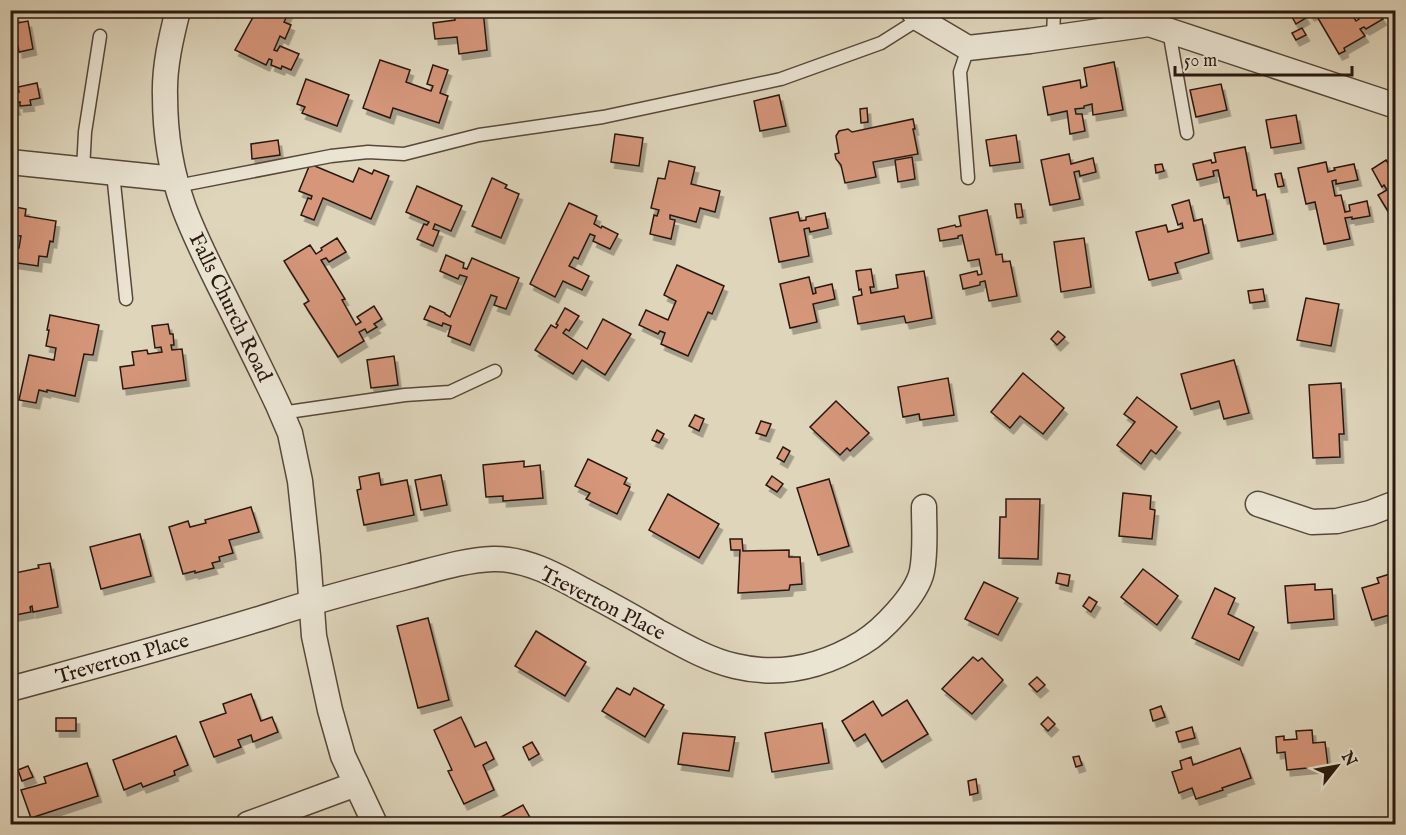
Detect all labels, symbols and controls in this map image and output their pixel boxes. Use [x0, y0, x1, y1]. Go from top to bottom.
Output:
scale bar [1175, 39, 1352, 77]
text: 50 m [1184, 50, 1217, 73]
street label: Falls Church Road [182, 229, 278, 387]
street label: Treverton Place [535, 561, 670, 648]
street label: Treverton Place [53, 627, 193, 691]
north arrow [1307, 736, 1367, 796]
text: N [1335, 747, 1360, 771]

